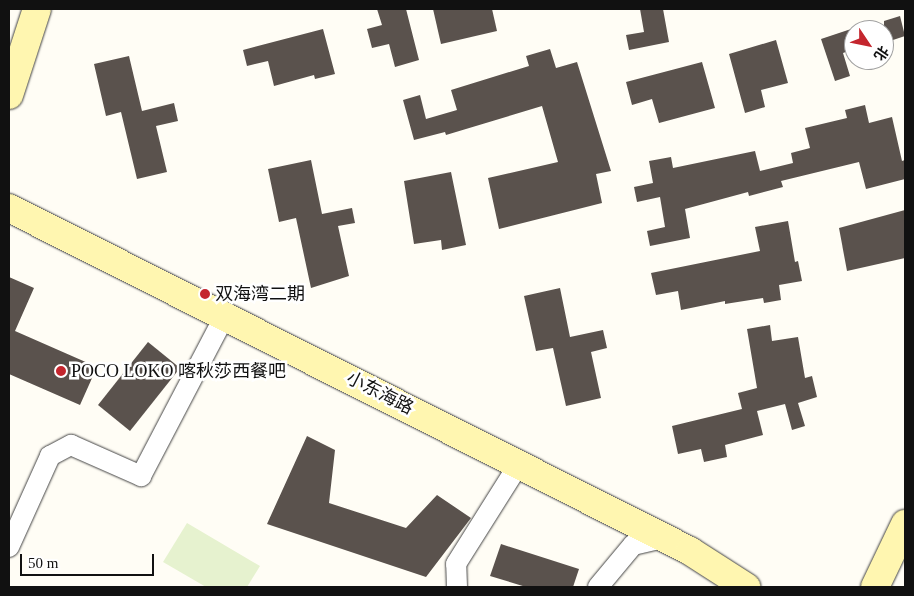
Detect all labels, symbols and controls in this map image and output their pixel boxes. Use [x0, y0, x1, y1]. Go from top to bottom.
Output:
north arrow [844, 20, 894, 70]
text: 北 [871, 43, 891, 63]
place label: 双海湾二期 [215, 283, 305, 305]
marker: 双海湾二期 [199, 288, 211, 300]
place label: POCO LOKO 喀秋莎西餐吧 [71, 360, 286, 382]
marker: POCO LOKO 喀秋莎西餐吧 [55, 365, 67, 377]
street label: 小东海路 [343, 367, 417, 419]
scale bar [22, 544, 156, 576]
text: 50 m [28, 555, 58, 571]

